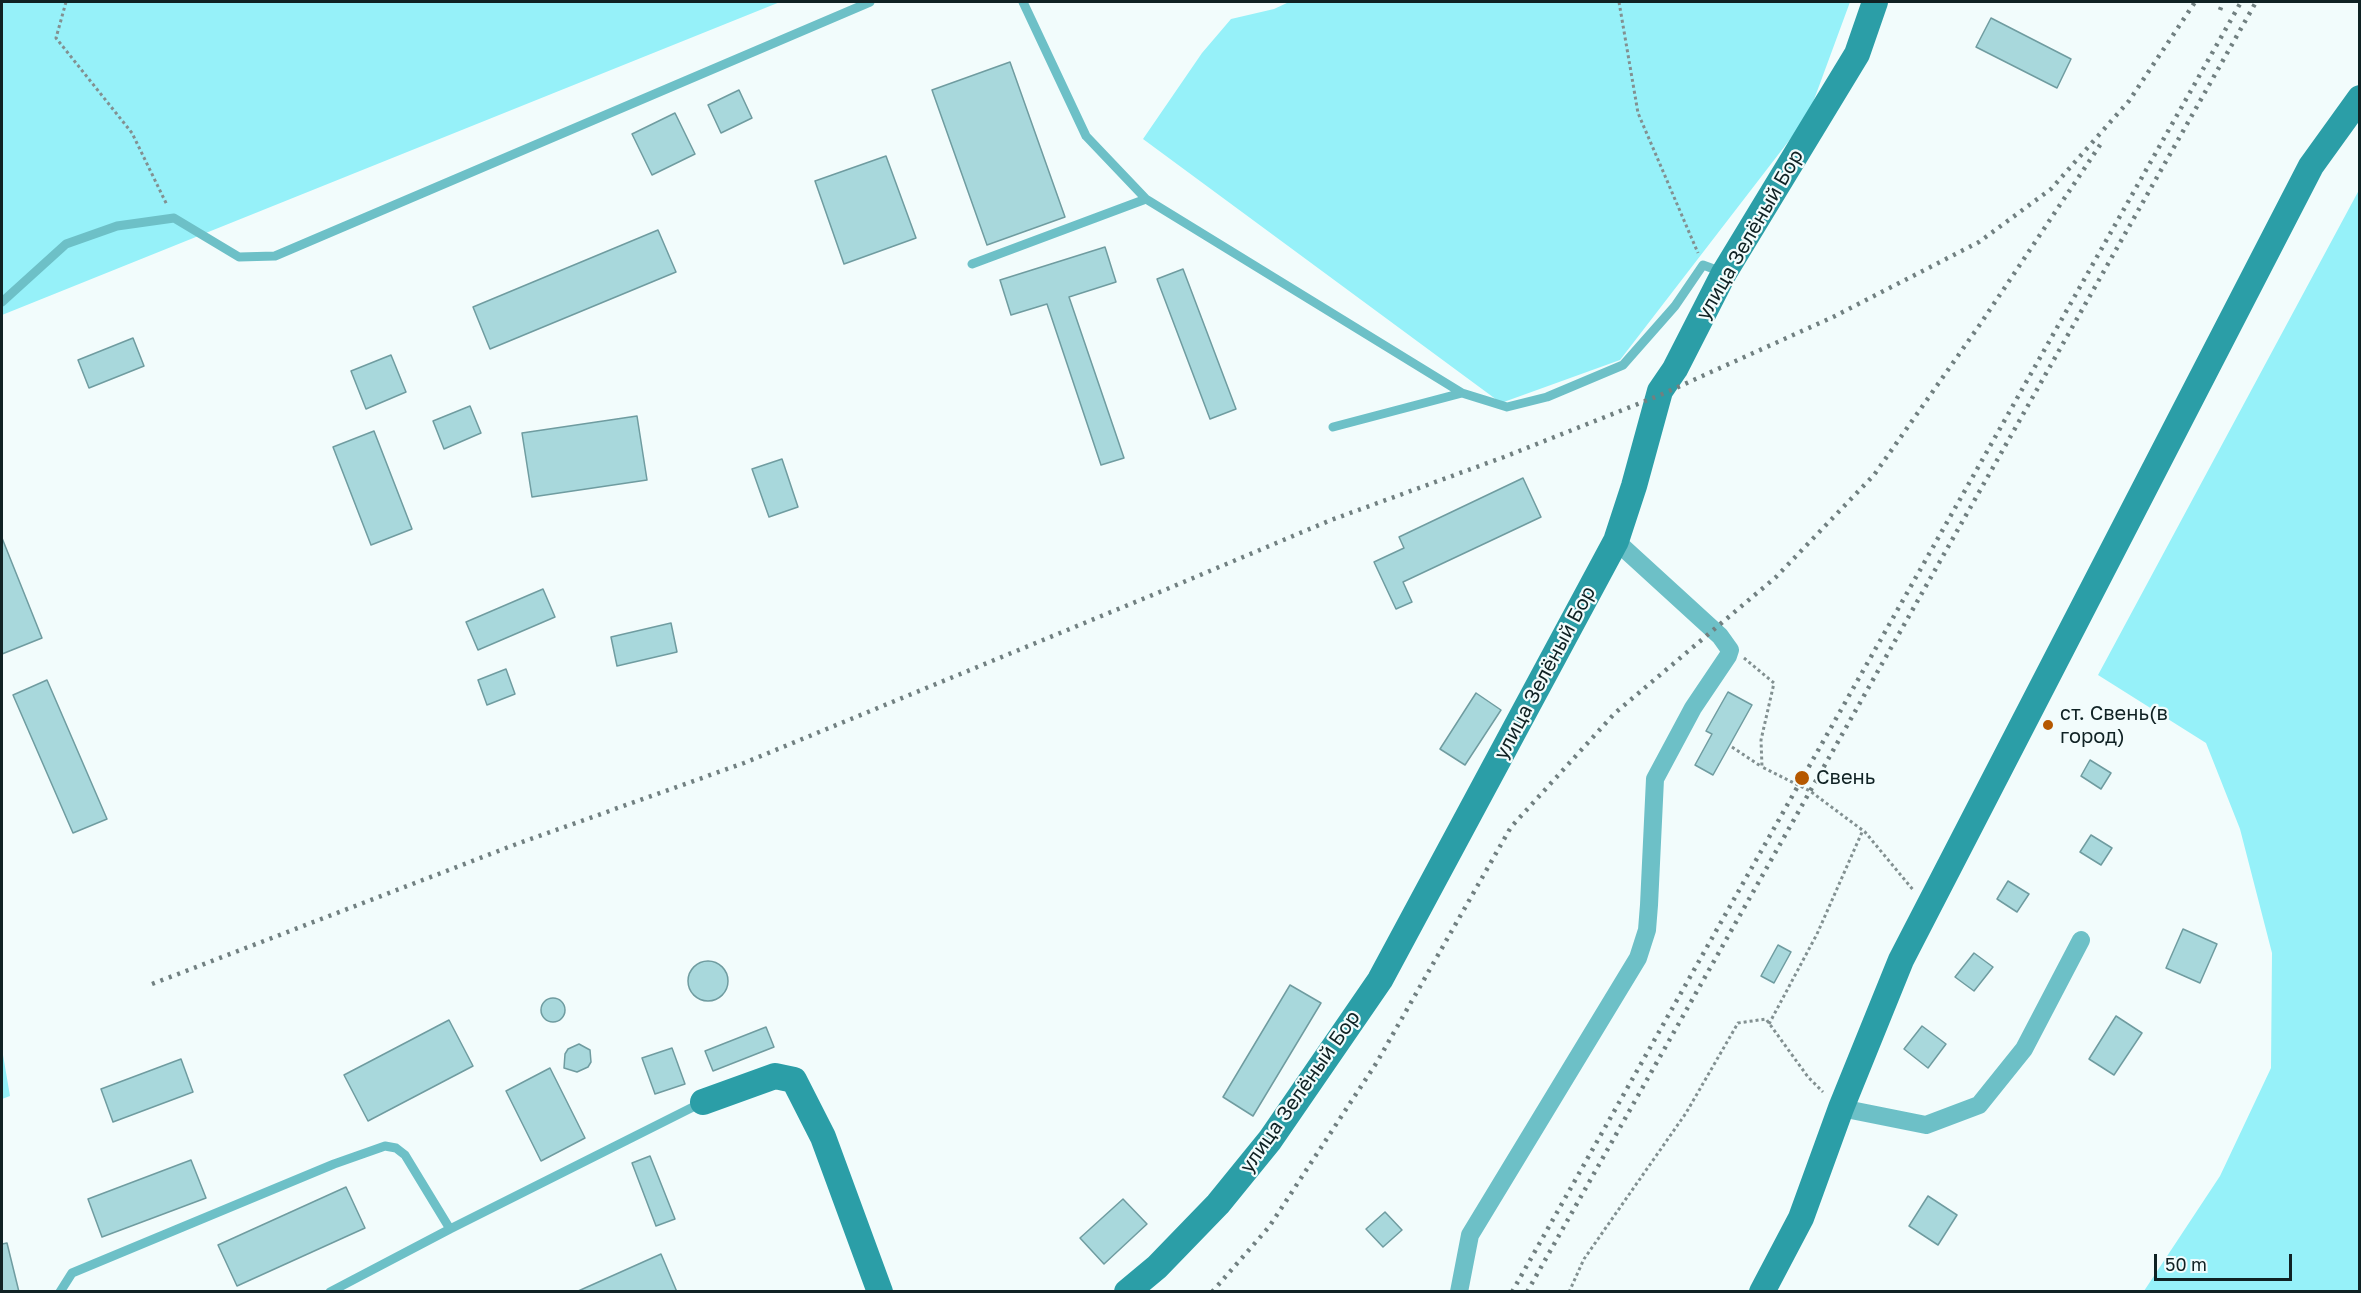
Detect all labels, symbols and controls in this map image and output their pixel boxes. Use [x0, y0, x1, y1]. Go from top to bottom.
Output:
street label: улица Зелёный Бор [1691, 146, 1809, 324]
street label: улица Зелёный Бор [1489, 582, 1601, 764]
place label: ст. Свень(в город) [2060, 702, 2168, 749]
marker: ст. Свень(в город) [2041, 718, 2055, 732]
place label: Свень [1816, 766, 1875, 790]
marker: Свень [1793, 769, 1811, 787]
street label: улица Зелёный Бор [1235, 1006, 1365, 1178]
scale bar [2157, 1242, 2295, 1280]
text: 50 m [2165, 1253, 2207, 1275]

